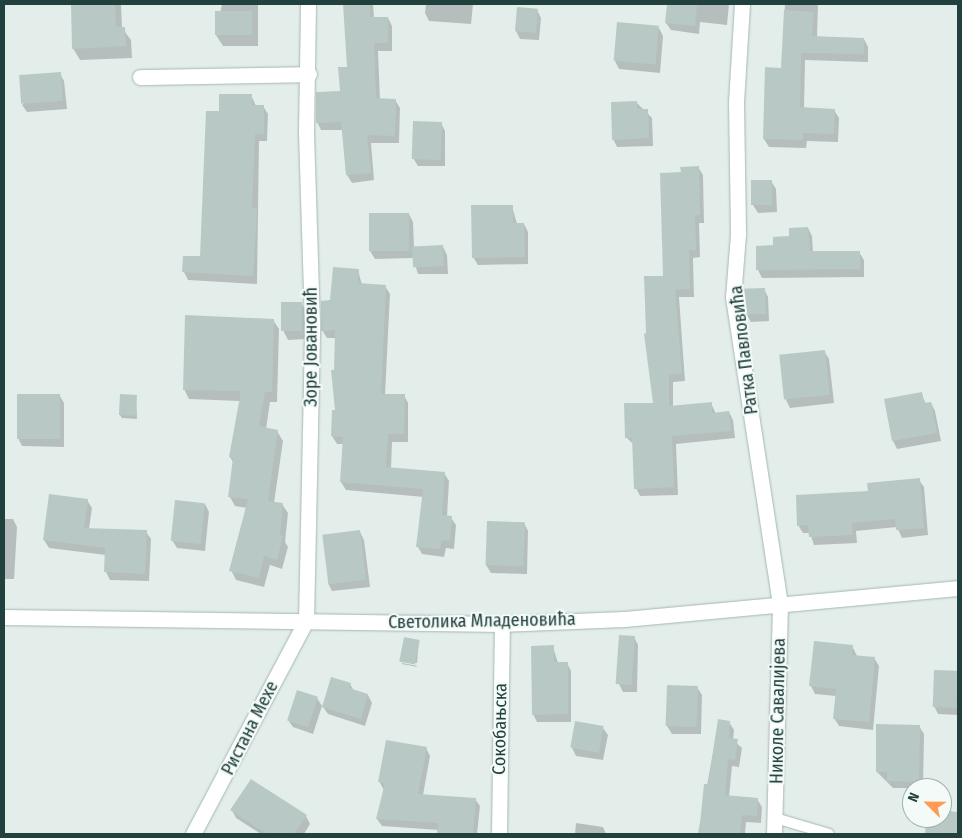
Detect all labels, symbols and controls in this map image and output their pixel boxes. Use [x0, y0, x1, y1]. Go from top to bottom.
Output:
street label: Ратка Павловића [725, 284, 763, 416]
street label: Зоре Јовановић [300, 287, 322, 407]
street label: Светолика Младеновића [388, 609, 576, 633]
street label: Николе Савалијева [766, 638, 790, 784]
street label: Ристана Мехе [217, 677, 283, 779]
street label: Сокобањска [488, 683, 512, 775]
north arrow [902, 778, 952, 828]
text: N [904, 790, 923, 805]

